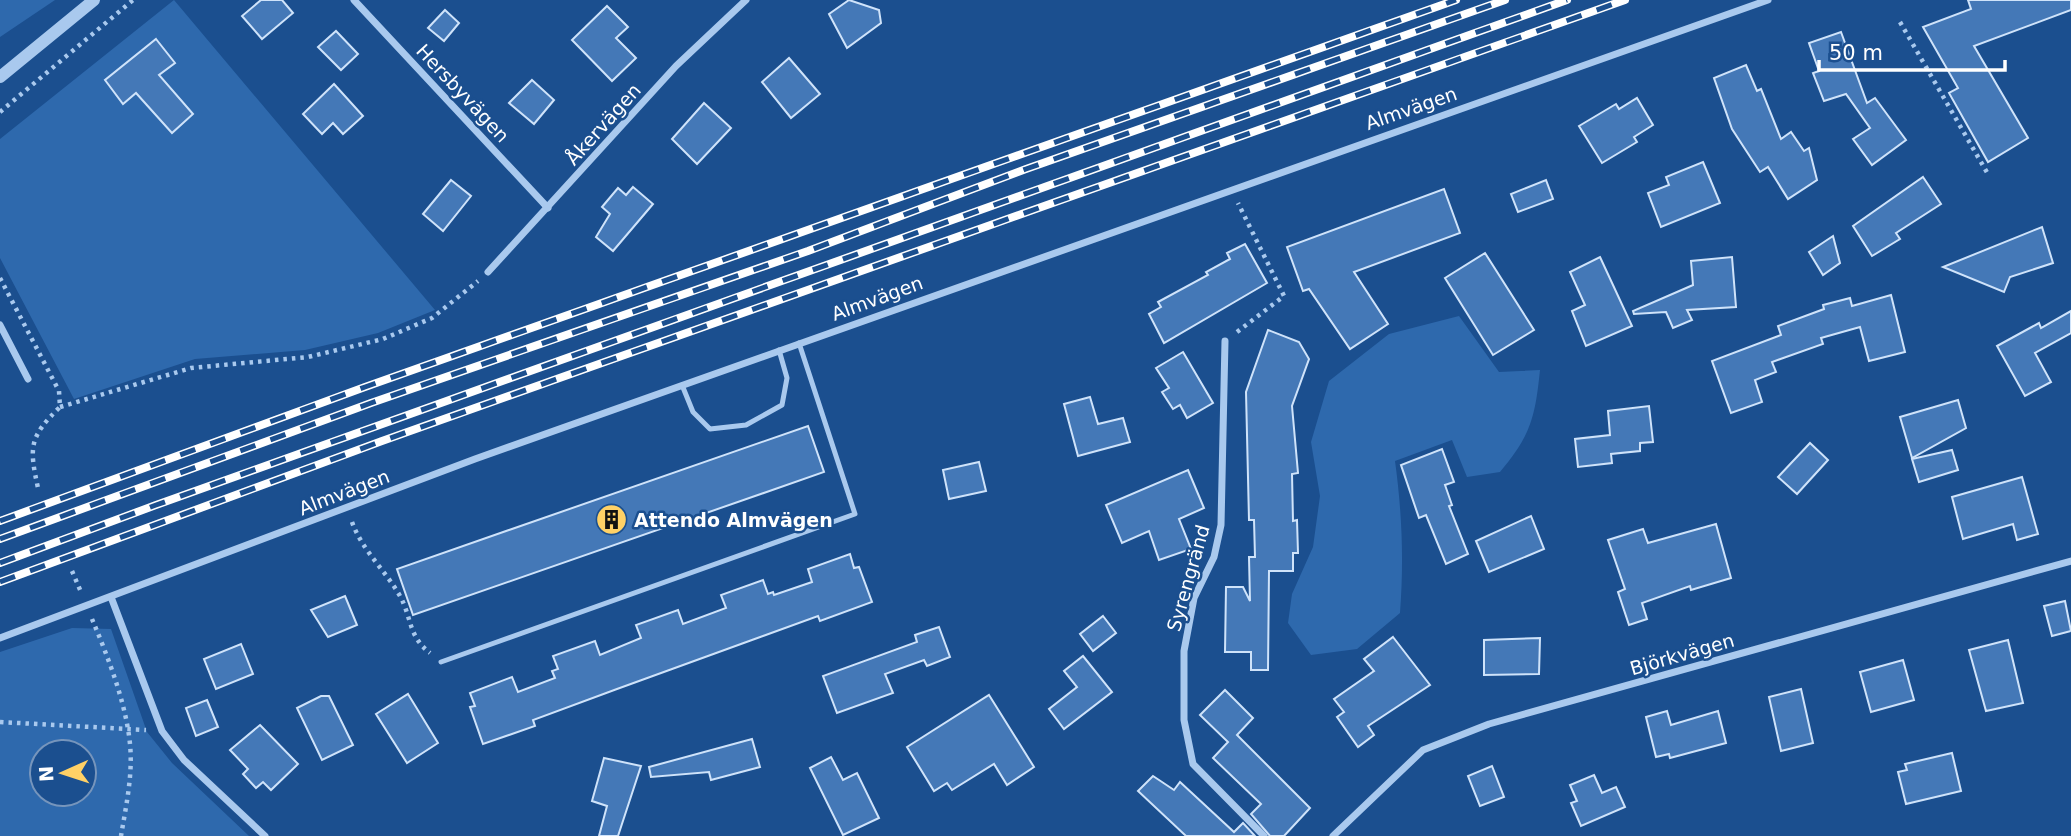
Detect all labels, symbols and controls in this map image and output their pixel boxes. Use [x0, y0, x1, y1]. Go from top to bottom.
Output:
scale bar [1819, 28, 2004, 72]
street label: Hersbyvägen [412, 40, 514, 146]
text: 50 m [1829, 41, 1883, 65]
street label: Åkervägen [561, 79, 645, 169]
street label: Almvägen [1362, 82, 1460, 134]
street label: Almvägen [828, 271, 926, 325]
street label: Almvägen [295, 465, 393, 519]
building icon: Attendo Almvägen [594, 503, 628, 537]
place label: Attendo Almvägen [634, 509, 833, 531]
street label: Syrengränd [1162, 522, 1214, 634]
street label: Björkvägen [1627, 629, 1737, 679]
north arrow [28, 738, 98, 808]
text: N [35, 765, 57, 782]

